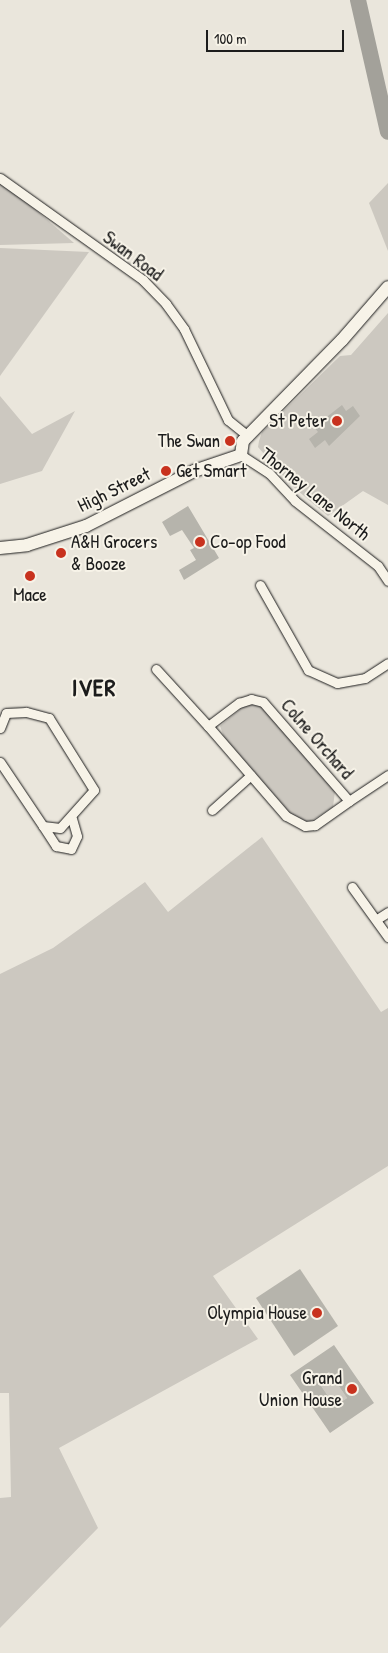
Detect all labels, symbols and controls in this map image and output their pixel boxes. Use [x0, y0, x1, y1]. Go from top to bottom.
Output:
scale bar [208, 20, 346, 52]
text: 100 m [214, 28, 247, 49]
street label: Swan Road [99, 226, 167, 286]
place label: St Peter [269, 410, 327, 432]
marker: St Peter [331, 415, 343, 427]
place label: The Swan [158, 430, 220, 452]
marker: The Swan [224, 435, 236, 447]
street label: Thorney Lane North [255, 443, 375, 545]
place label: Get Smart [176, 460, 247, 482]
street label: High Street [74, 463, 154, 517]
marker: Get Smart [160, 465, 172, 477]
place label: A&H Grocers & Booze [71, 531, 157, 575]
place label: Co-op Food [210, 531, 286, 553]
marker: Co-op Food [194, 536, 206, 548]
marker: A&H Grocers & Booze [55, 547, 67, 559]
marker: Mace [24, 570, 36, 582]
place label: Mace [13, 584, 47, 606]
district label: IVER [71, 674, 117, 702]
street label: Colne Orchard [276, 694, 358, 784]
place label: Olympia House [207, 1302, 307, 1324]
marker: Olympia House [311, 1307, 323, 1319]
place label: Grand Union House [259, 1367, 342, 1411]
marker: Grand Union House [346, 1383, 358, 1395]

